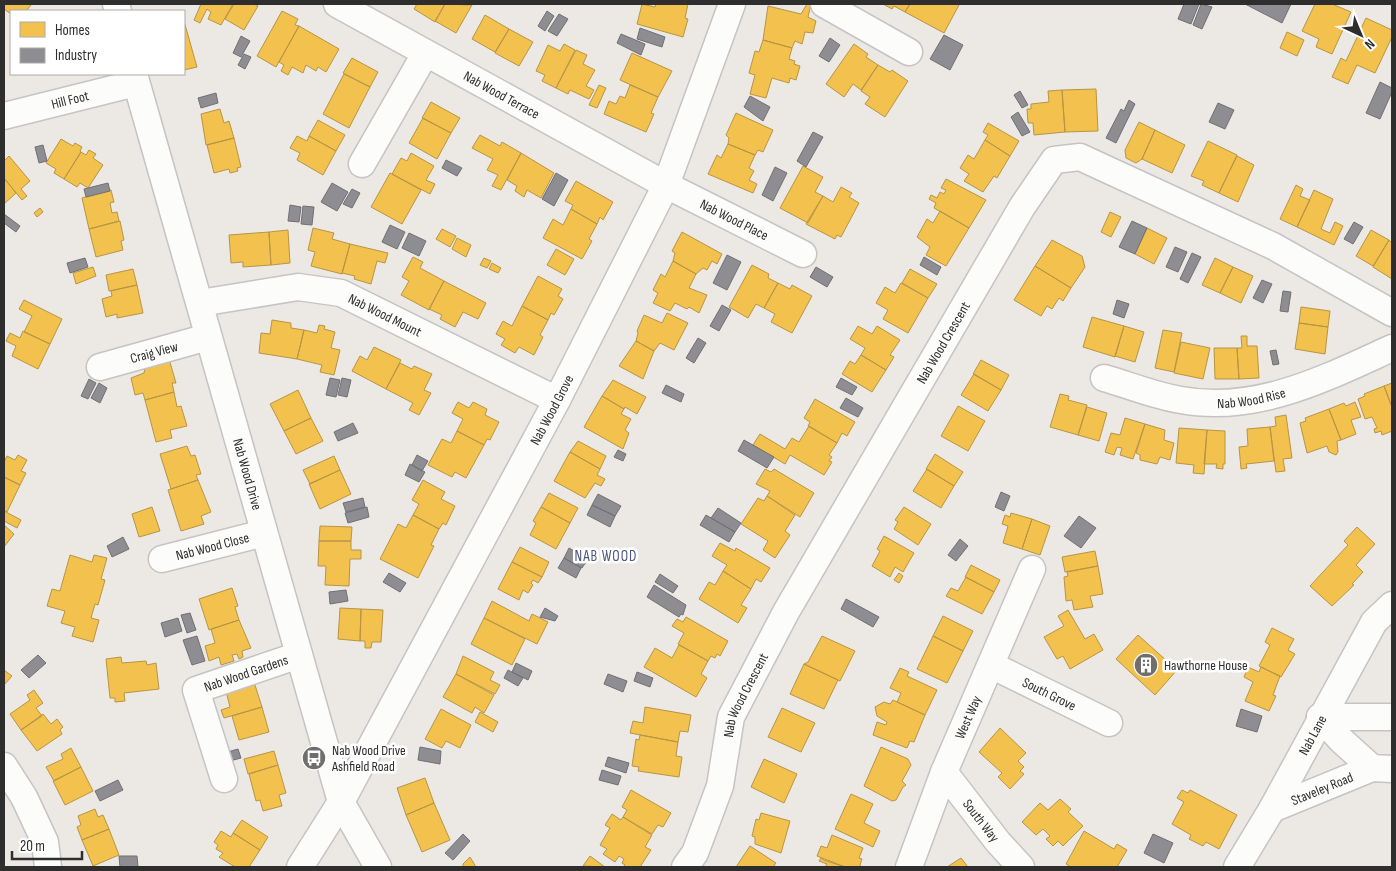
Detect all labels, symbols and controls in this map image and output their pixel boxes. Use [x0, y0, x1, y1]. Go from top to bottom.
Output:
legend [10, 10, 185, 75]
north arrow [1336, 10, 1386, 60]
text: Homes [55, 21, 90, 40]
text: N [1361, 35, 1378, 53]
text: Industry [55, 46, 97, 65]
street label: Nab Wood Terrace [461, 67, 543, 122]
street label: Hill Foot [49, 87, 91, 112]
street label: Nab Wood Place [697, 195, 771, 244]
street label: Nab Wood Mount [346, 290, 425, 340]
street label: Nab Wood Crescent [913, 299, 974, 387]
street label: Craig View [128, 337, 180, 367]
street label: Nab Wood Grove [526, 372, 577, 448]
street label: Nab Wood Rise [1217, 384, 1287, 412]
street label: Nab Wood Drive [230, 436, 266, 512]
street label: Nab Wood Close [174, 529, 251, 564]
district label: NAB WOOD [575, 547, 637, 566]
street label: Nab Wood Crescent [719, 650, 772, 739]
street label: Nab Wood Gardens [202, 651, 290, 695]
building icon: Hawthorne House [1133, 652, 1159, 678]
place label: Hawthorne House [1164, 657, 1248, 674]
street label: South Grove [1020, 673, 1079, 714]
street label: West Way [951, 692, 985, 741]
street label: Nab Lane [1295, 712, 1330, 758]
place label: Nab Wood Drive Ashfield Road [331, 742, 406, 775]
bus stop icon: Nab Wood Drive Ashfield Road [301, 745, 327, 771]
street label: Staveley Road [1288, 768, 1356, 809]
street label: South Way [959, 795, 1004, 846]
scale bar [12, 828, 82, 860]
text: 20 m [20, 837, 45, 856]

